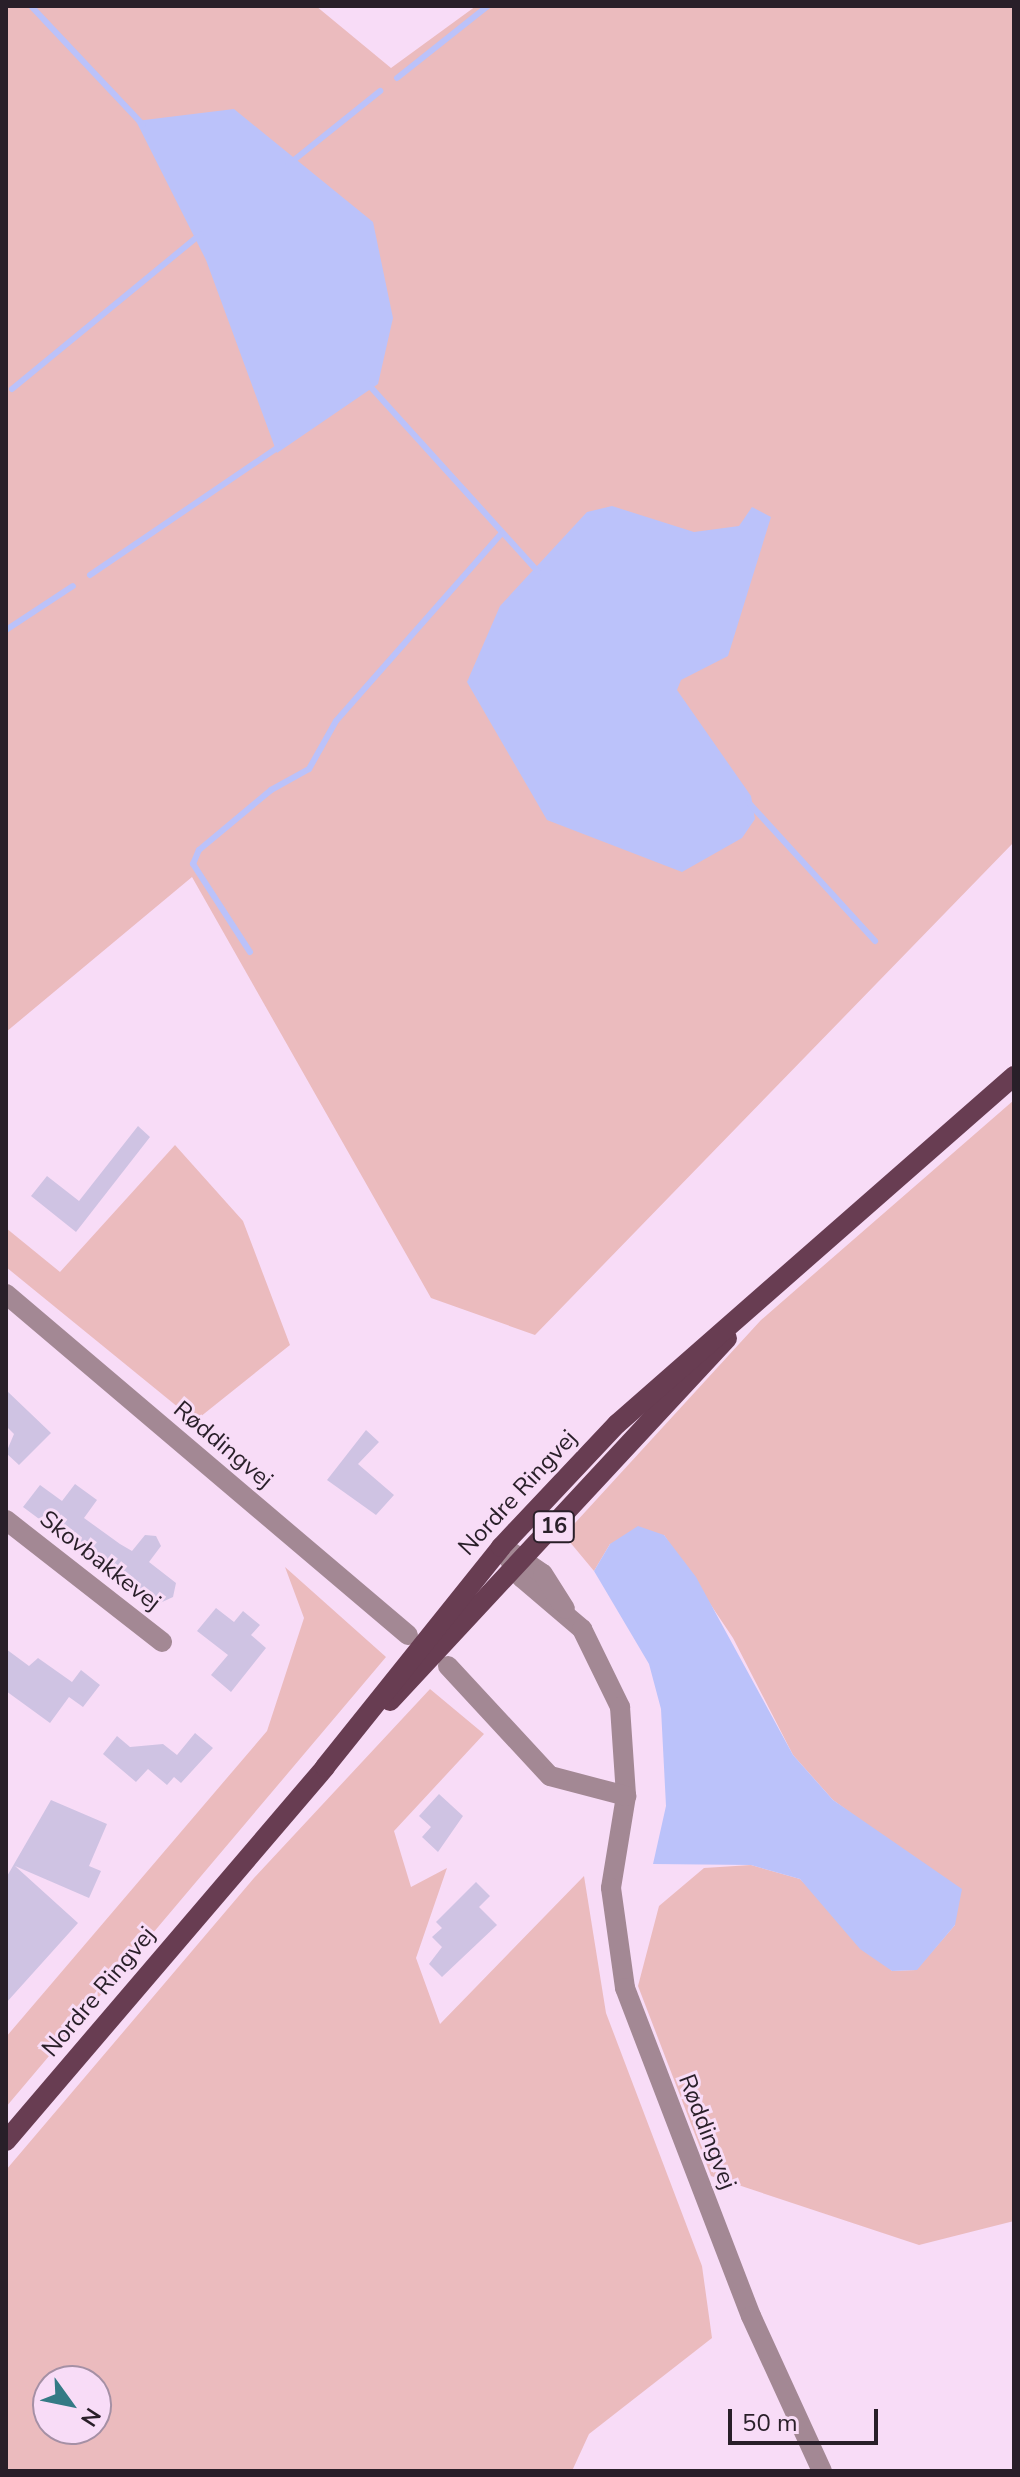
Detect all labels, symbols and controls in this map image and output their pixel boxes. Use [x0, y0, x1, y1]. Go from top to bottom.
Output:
street label: Røddingvej [167, 1395, 279, 1495]
street label: Nordre Ringvej [453, 1424, 583, 1562]
street label: Skovbakkevej [34, 1505, 166, 1617]
road number: 16 [532, 1509, 576, 1545]
street label: Nordre Ringvej [36, 1921, 162, 2063]
street label: Røddingvej [672, 2070, 742, 2194]
north arrow [32, 2365, 112, 2445]
scale bar [732, 2393, 882, 2443]
text: N [73, 2402, 108, 2432]
text: 50 m [742, 2407, 798, 2439]

